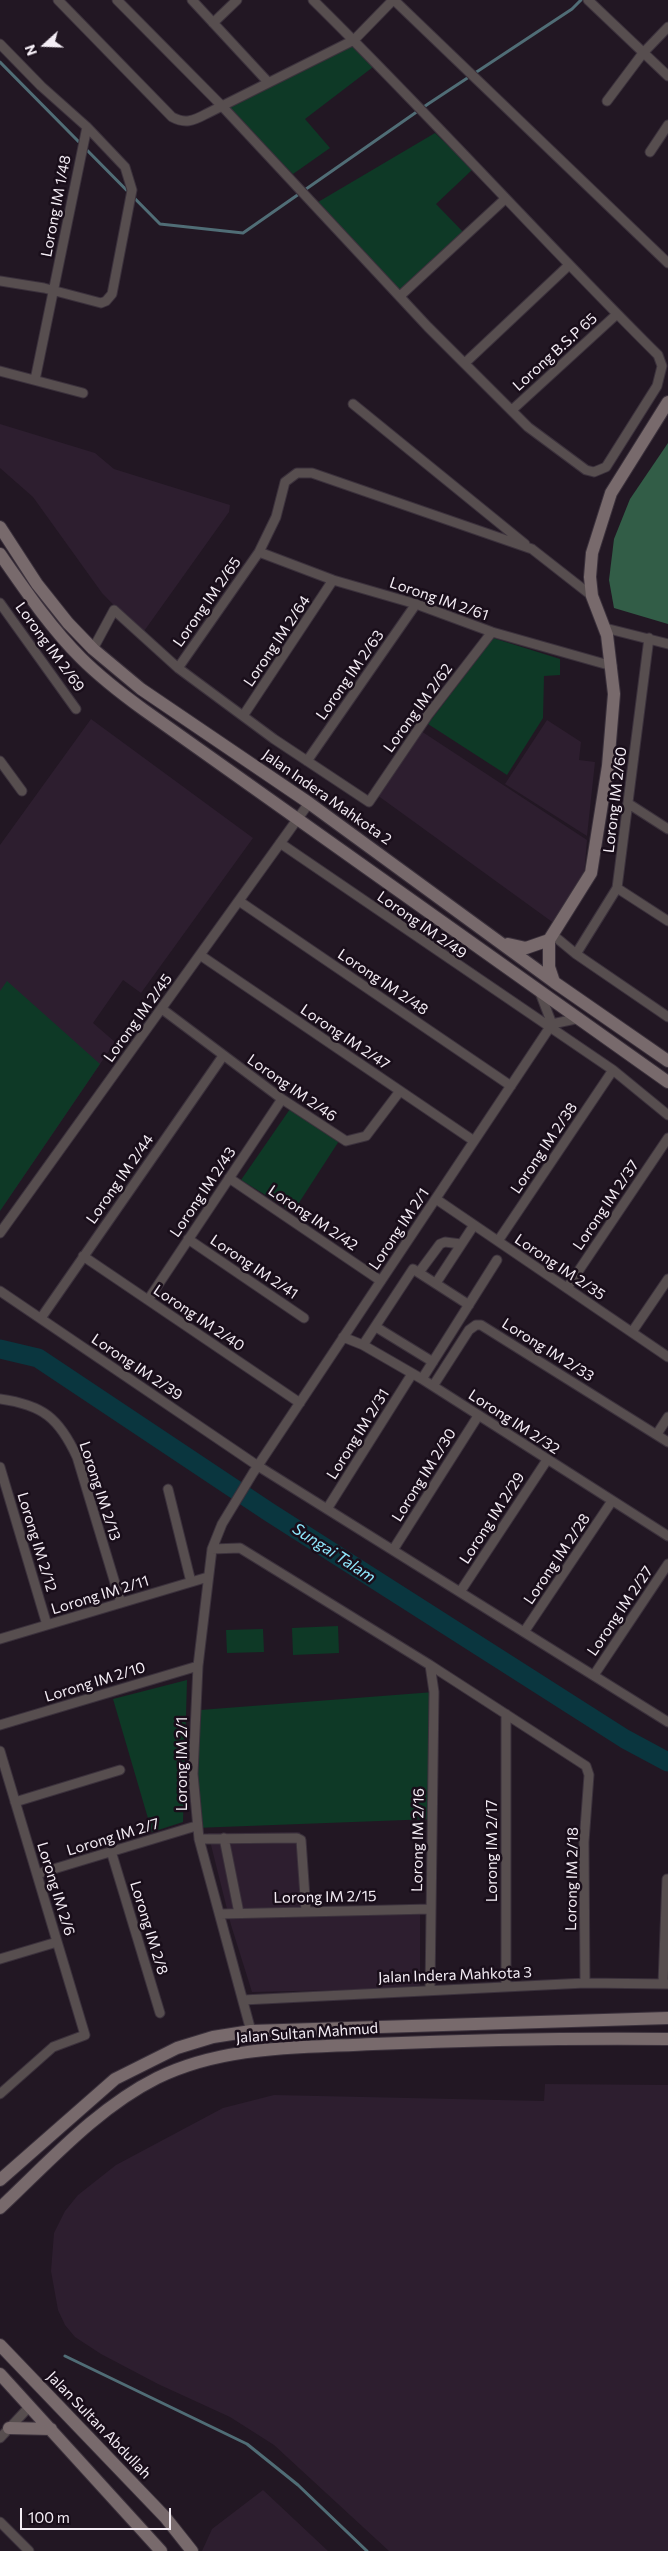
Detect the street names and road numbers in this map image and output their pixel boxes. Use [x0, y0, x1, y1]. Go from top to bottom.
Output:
street label: Lorong IM 1/48 [37, 154, 75, 258]
street label: Lorong B.S.P 65 [509, 309, 601, 395]
street label: Lorong IM 2/65 [169, 554, 245, 650]
street label: Lorong IM 2/61 [387, 574, 491, 624]
street label: Lorong IM 2/64 [240, 592, 314, 690]
street label: Lorong IM 2/69 [12, 599, 88, 695]
street label: Lorong IM 2/63 [312, 627, 388, 723]
street label: Lorong IM 2/62 [380, 660, 456, 756]
street label: Jalan Indera Mahkota 2 [259, 746, 395, 848]
street label: Lorong IM 2/60 [600, 746, 630, 854]
street label: Lorong IM 2/49 [374, 887, 470, 963]
street label: Lorong IM 2/48 [334, 945, 432, 1019]
street label: Lorong IM 2/45 [100, 970, 176, 1066]
street label: Lorong IM 2/47 [297, 1001, 393, 1073]
street label: Lorong IM 2/46 [244, 1050, 340, 1126]
street label: Lorong IM 2/38 [507, 1099, 581, 1197]
street label: Lorong IM 2/44 [82, 1131, 158, 1227]
street label: Lorong IM 2/43 [166, 1144, 240, 1240]
street label: Lorong IM 2/37 [569, 1157, 643, 1253]
street label: Lorong IM 2/42 [265, 1181, 361, 1255]
street label: Lorong IM 2/1 [365, 1185, 433, 1273]
street label: Lorong IM 2/35 [511, 1230, 609, 1304]
street label: Lorong IM 2/41 [207, 1231, 301, 1303]
street label: Lorong IM 2/40 [150, 1281, 248, 1355]
street label: Lorong IM 2/33 [499, 1314, 597, 1386]
street label: Lorong IM 2/39 [88, 1330, 186, 1404]
street label: Lorong IM 2/31 [323, 1385, 393, 1483]
street label: Lorong IM 2/32 [465, 1386, 563, 1458]
street label: Lorong IM 2/30 [388, 1425, 460, 1525]
street label: Lorong IM 2/13 [75, 1439, 125, 1543]
street label: Lorong IM 2/29 [456, 1469, 528, 1567]
street label: Lorong IM 2/12 [13, 1490, 61, 1594]
street label: Lorong IM 2/28 [520, 1510, 594, 1608]
street label: Lorong IM 2/27 [583, 1563, 657, 1659]
street label: Lorong IM 2/11 [49, 1572, 151, 1618]
street label: Lorong IM 2/10 [42, 1658, 148, 1706]
street label: Lorong IM 2/1 [173, 1717, 191, 1811]
street label: Lorong IM 2/16 [408, 1788, 428, 1892]
street label: Lorong IM 2/17 [483, 1800, 501, 1902]
street label: Lorong IM 2/7 [64, 1814, 162, 1860]
street label: Lorong IM 2/18 [562, 1827, 582, 1931]
street label: Lorong IM 2/6 [33, 1840, 79, 1938]
street label: Lorong IM 2/8 [126, 1879, 172, 1977]
street label: Lorong IM 2/15 [273, 1887, 377, 1907]
street label: Jalan Indera Mahkota 3 [378, 1963, 532, 1987]
street label: Jalan Sultan Mahmud [235, 2019, 379, 2047]
street label: Jalan Sultan Abdullah [43, 2368, 155, 2482]

